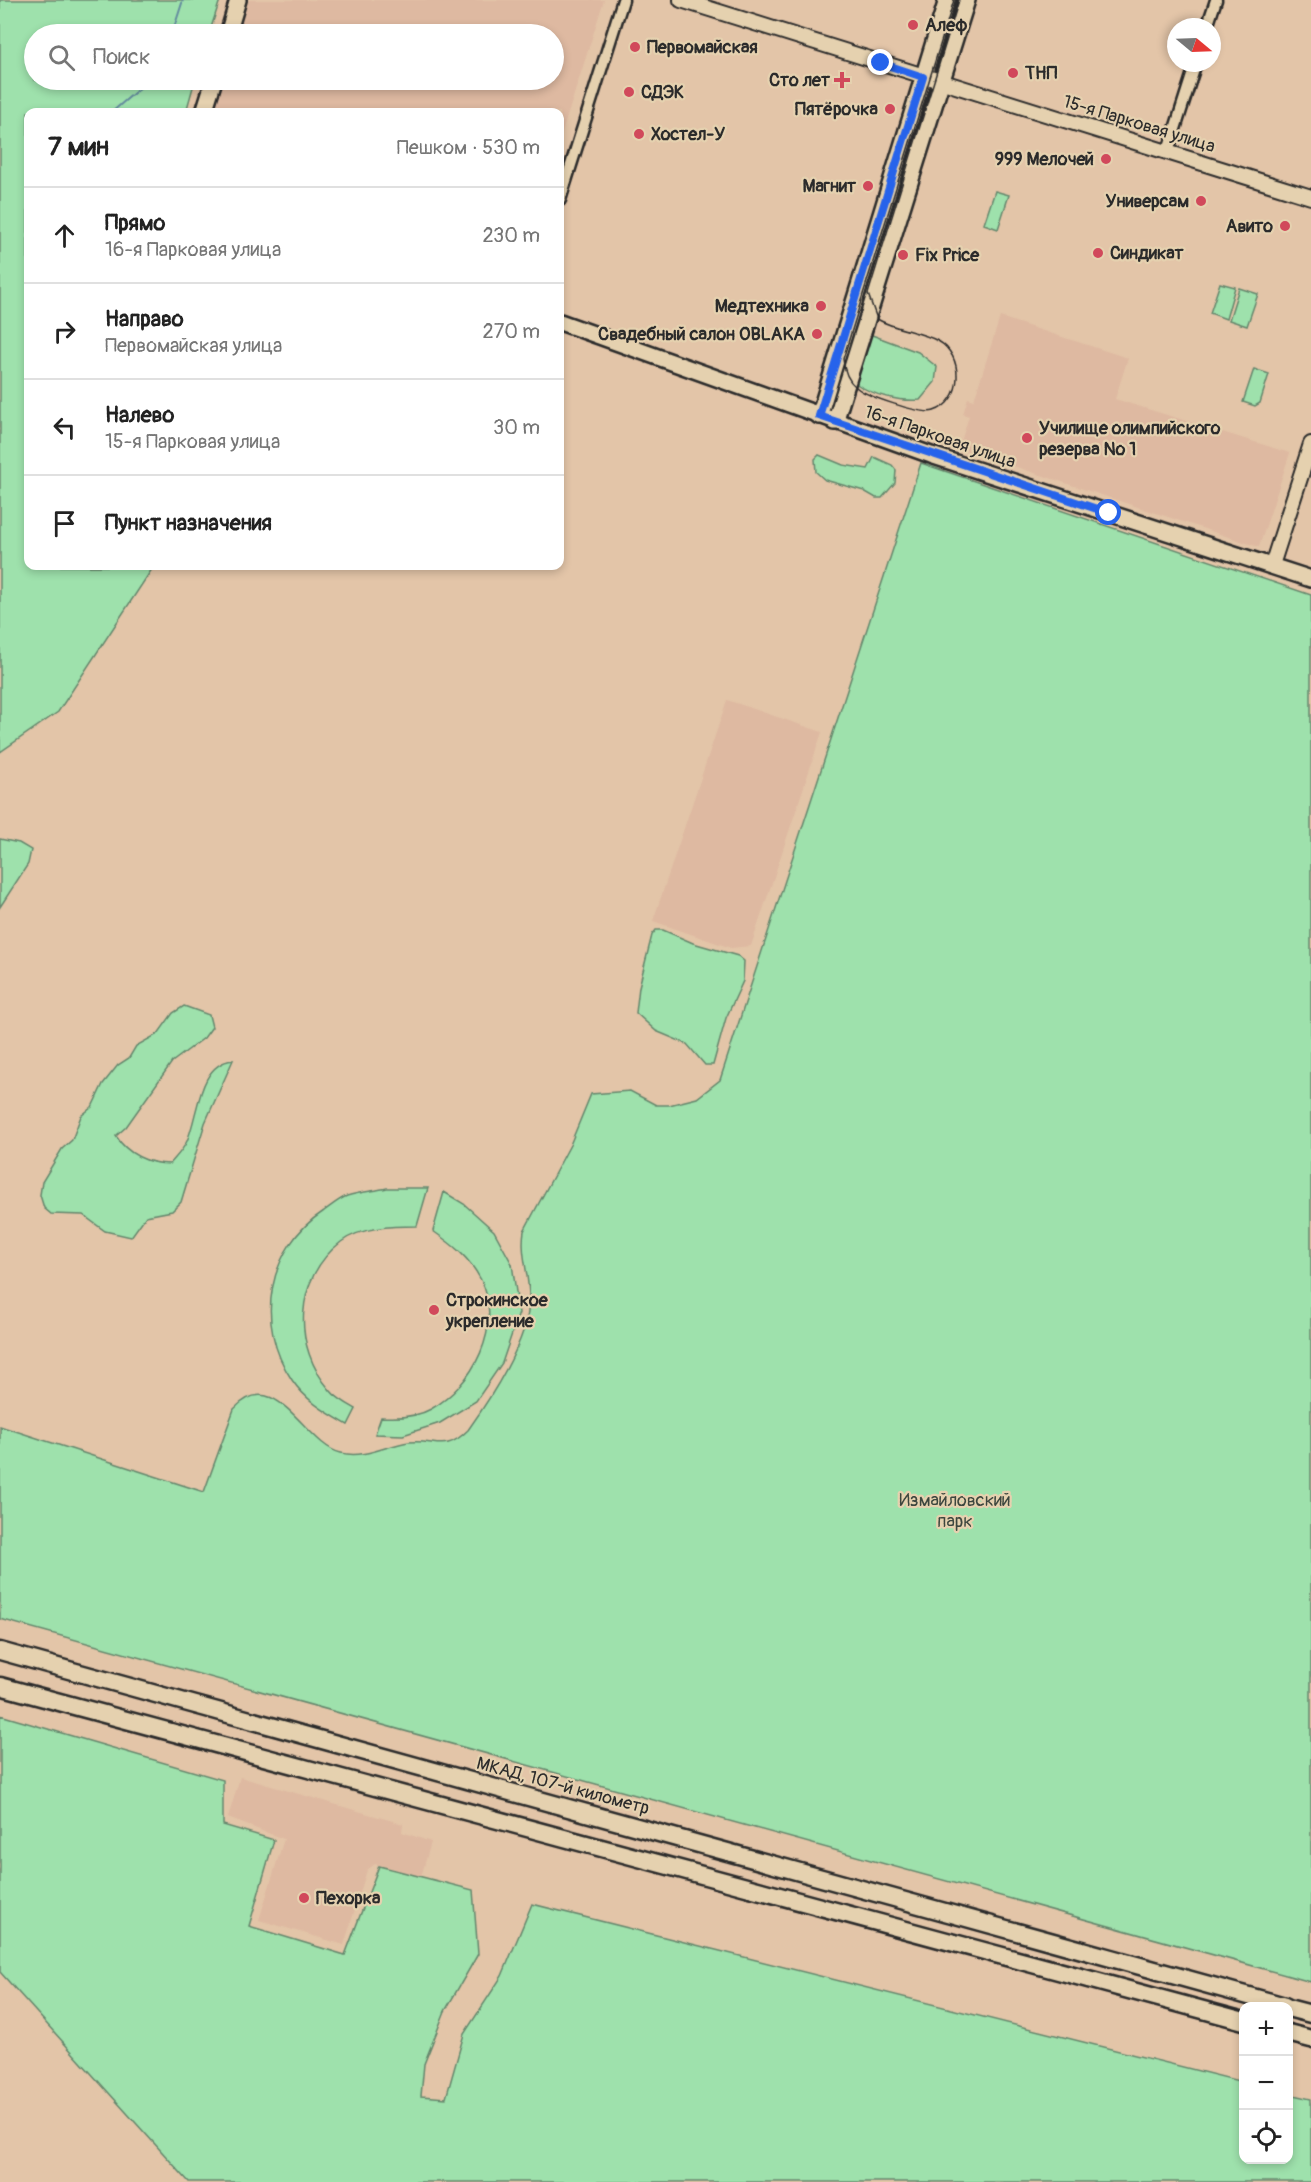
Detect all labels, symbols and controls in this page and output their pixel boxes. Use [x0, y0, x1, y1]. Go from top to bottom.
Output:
place label: Алеф [925, 14, 968, 37]
marker: Алеф [906, 18, 920, 32]
north arrow [1167, 18, 1221, 72]
search box [24, 24, 564, 90]
place label: Первомайская [647, 36, 758, 59]
marker: Первомайская [628, 40, 642, 54]
icon: search [45, 41, 78, 74]
text: Поиск [93, 43, 150, 71]
route end [867, 49, 893, 75]
place label: ТНП [1024, 62, 1057, 85]
marker: ТНП [1006, 66, 1020, 80]
place label: Сто лет [769, 69, 831, 92]
marker: Сто лет [835, 73, 849, 87]
place label: СДЭК [641, 81, 684, 104]
marker: СДЭК [622, 85, 636, 99]
street label: 15-я Парковая улица [1060, 90, 1218, 158]
place label: Пятёрочка [795, 98, 879, 121]
marker: Пятёрочка [883, 102, 897, 116]
place label: Хостел-У [651, 123, 725, 146]
marker: Хостел-У [632, 127, 646, 141]
text: 7 мин [48, 131, 109, 163]
text: Пешком · 530 m [397, 135, 540, 160]
place label: 999 Мелочей [995, 148, 1094, 171]
marker: 999 Мелочей [1099, 152, 1113, 166]
place label: Магнит [803, 175, 857, 198]
marker: Магнит [861, 179, 875, 193]
place label: Универсам [1106, 190, 1189, 213]
marker: Универсам [1194, 194, 1208, 208]
text: Прямо [105, 209, 165, 237]
place label: Авито [1226, 215, 1273, 238]
icon: ahead [48, 219, 81, 252]
marker: Авито [1278, 219, 1292, 233]
text: 230 m [483, 223, 540, 248]
text: 16-я Парковая улица [105, 237, 281, 262]
place label: Синдикат [1110, 242, 1185, 265]
place label: Fix Price [915, 244, 980, 267]
marker: Синдикат [1091, 246, 1105, 260]
marker: Fix Price [896, 248, 910, 262]
place label: Медтехника [715, 295, 810, 318]
marker: Медтехника [814, 299, 828, 313]
text: Направо [105, 305, 184, 333]
icon: right [48, 315, 81, 348]
text: 270 m [482, 319, 540, 344]
place label: Свадебный салон OBLAKA [598, 323, 805, 346]
marker: Свадебный салон OBLAKA [810, 327, 824, 341]
text: Первомайская улица [105, 333, 282, 358]
street label: 16-я Парковая улица [861, 400, 1019, 474]
text: Налево [105, 401, 174, 429]
icon: left [48, 411, 81, 444]
text: 30 m [493, 415, 540, 440]
place label: Училище олимпийского резерва № 1 [1039, 417, 1221, 461]
text: 15-я Парковая улица [105, 429, 280, 454]
marker: Училище олимпийского резерва № 1 [1020, 431, 1034, 445]
route start [1095, 499, 1121, 525]
icon: arrive [48, 507, 81, 540]
text: Пункт назначения [105, 509, 272, 537]
place label: Строкинское укрепление [445, 1289, 549, 1333]
marker: Строкинское укрепление [427, 1303, 441, 1317]
park label: Измайловский парк [899, 1489, 1011, 1533]
street label: МКАД, 107-й километр [474, 1752, 652, 1820]
place label: Пехорка [316, 1887, 381, 1910]
marker: Пехорка [297, 1891, 311, 1905]
map controls [1239, 2002, 1293, 2164]
button: + [1239, 2002, 1293, 2056]
button: − [1239, 2056, 1293, 2110]
button: locate [1239, 2110, 1293, 2164]

